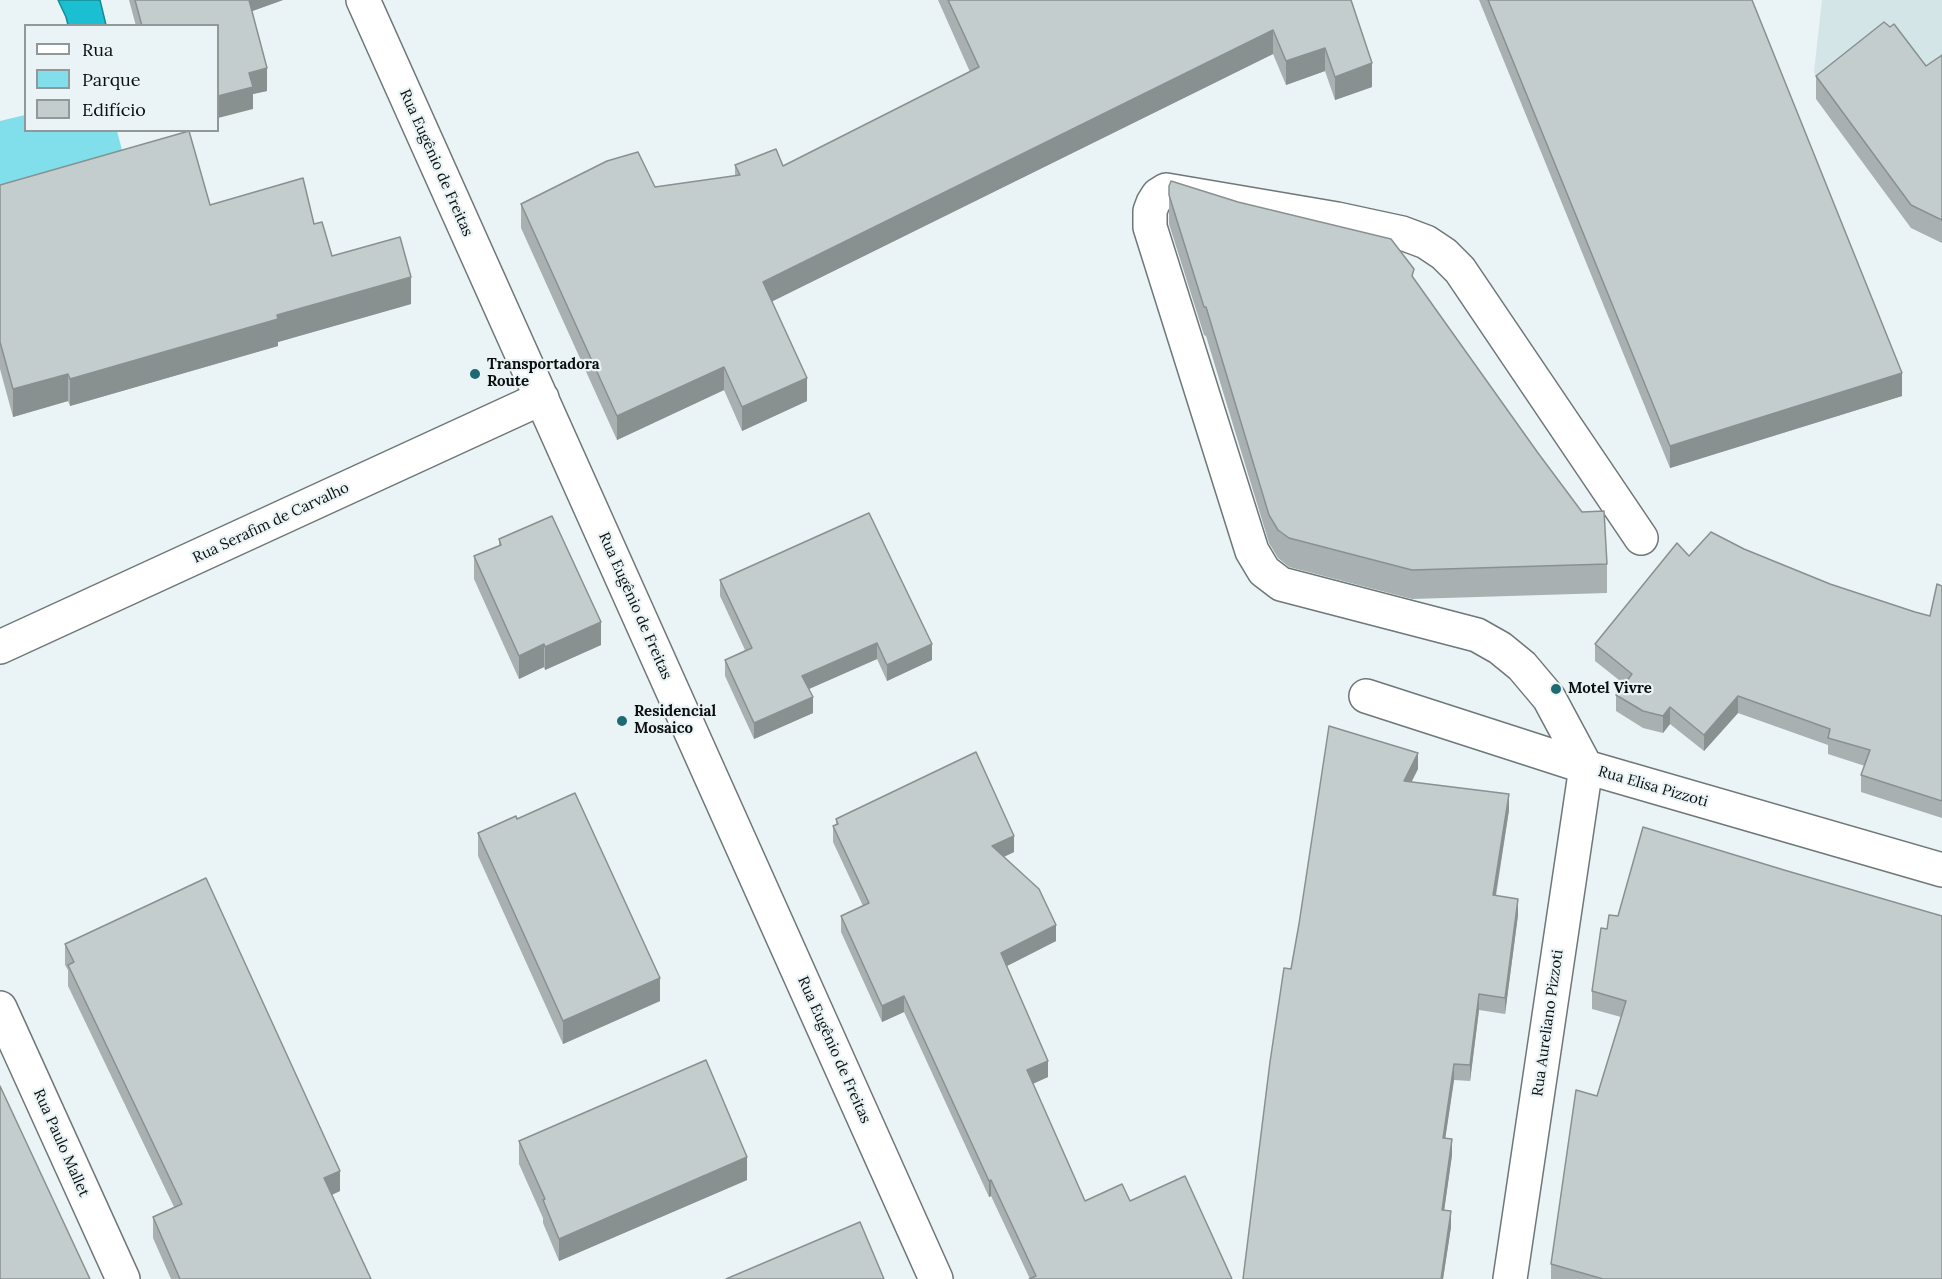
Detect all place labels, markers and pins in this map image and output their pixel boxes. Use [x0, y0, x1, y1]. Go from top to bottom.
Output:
place label: Transportadora Route [487, 356, 600, 391]
marker: Transportadora Route [468, 367, 482, 381]
place label: Motel Vivre [1568, 680, 1652, 698]
marker: Motel Vivre [1549, 682, 1563, 696]
place label: Residencial Mosaico [634, 703, 716, 738]
marker: Residencial Mosaico [615, 714, 629, 728]

